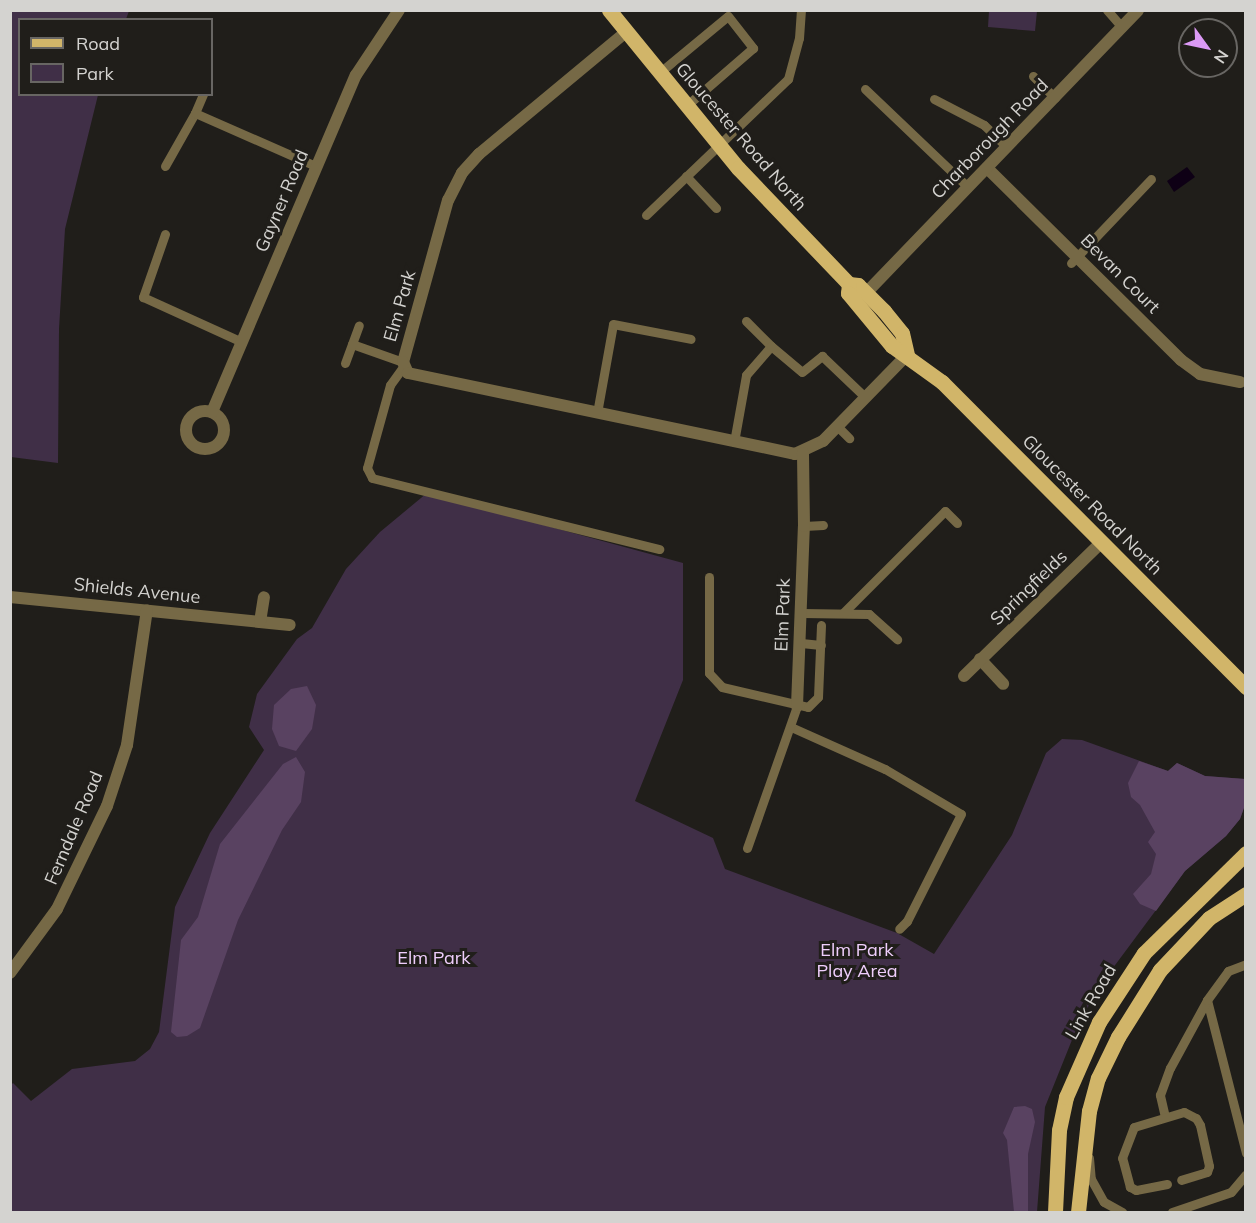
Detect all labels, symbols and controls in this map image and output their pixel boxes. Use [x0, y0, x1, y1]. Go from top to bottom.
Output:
legend [18, 18, 213, 96]
north arrow [1178, 18, 1238, 78]
text: Road [76, 32, 120, 55]
text: N [1210, 46, 1233, 67]
street label: Gloucester Road North [671, 59, 811, 215]
text: Park [76, 62, 114, 85]
street label: Charborough Road [927, 74, 1053, 204]
street label: Gayner Road [251, 147, 313, 255]
street label: Bevan Court [1076, 230, 1164, 318]
street label: Elm Park [380, 268, 420, 344]
street label: Gloucester Road North [1018, 431, 1166, 579]
street label: Springfields [986, 546, 1072, 630]
street label: Shields Avenue [73, 574, 201, 608]
street label: Elm Park [771, 578, 795, 652]
street label: Ferndale Road [40, 768, 108, 888]
park label: Elm Park Play Area [816, 940, 898, 982]
park label: Elm Park [397, 947, 471, 969]
street label: Link Road [1061, 961, 1121, 1043]

